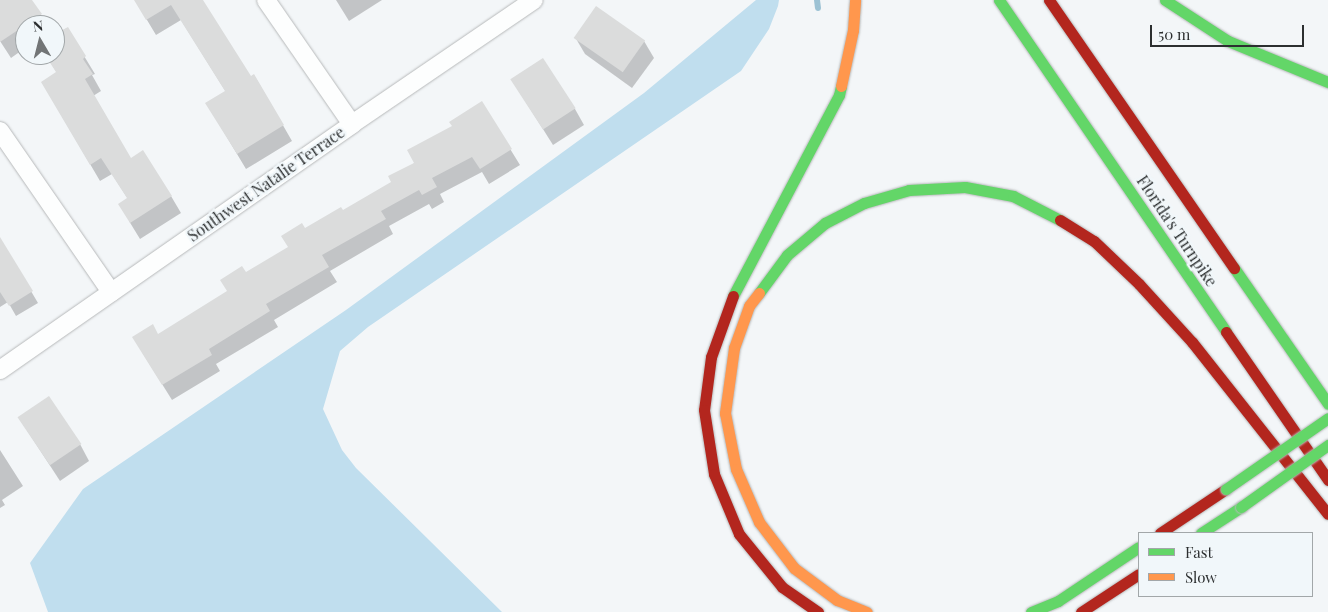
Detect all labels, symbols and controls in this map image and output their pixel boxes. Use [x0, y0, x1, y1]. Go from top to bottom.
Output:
north arrow [15, 15, 65, 65]
scale bar [1153, 15, 1307, 47]
text: N [32, 16, 44, 36]
text: 50 m [1158, 24, 1190, 44]
street label: Southwest Natalie Terrace [183, 122, 349, 246]
street label: Florida's Turnpike [1133, 172, 1221, 290]
legend [1138, 532, 1313, 597]
text: Fast [1185, 542, 1213, 562]
text: Slow [1185, 567, 1217, 587]

